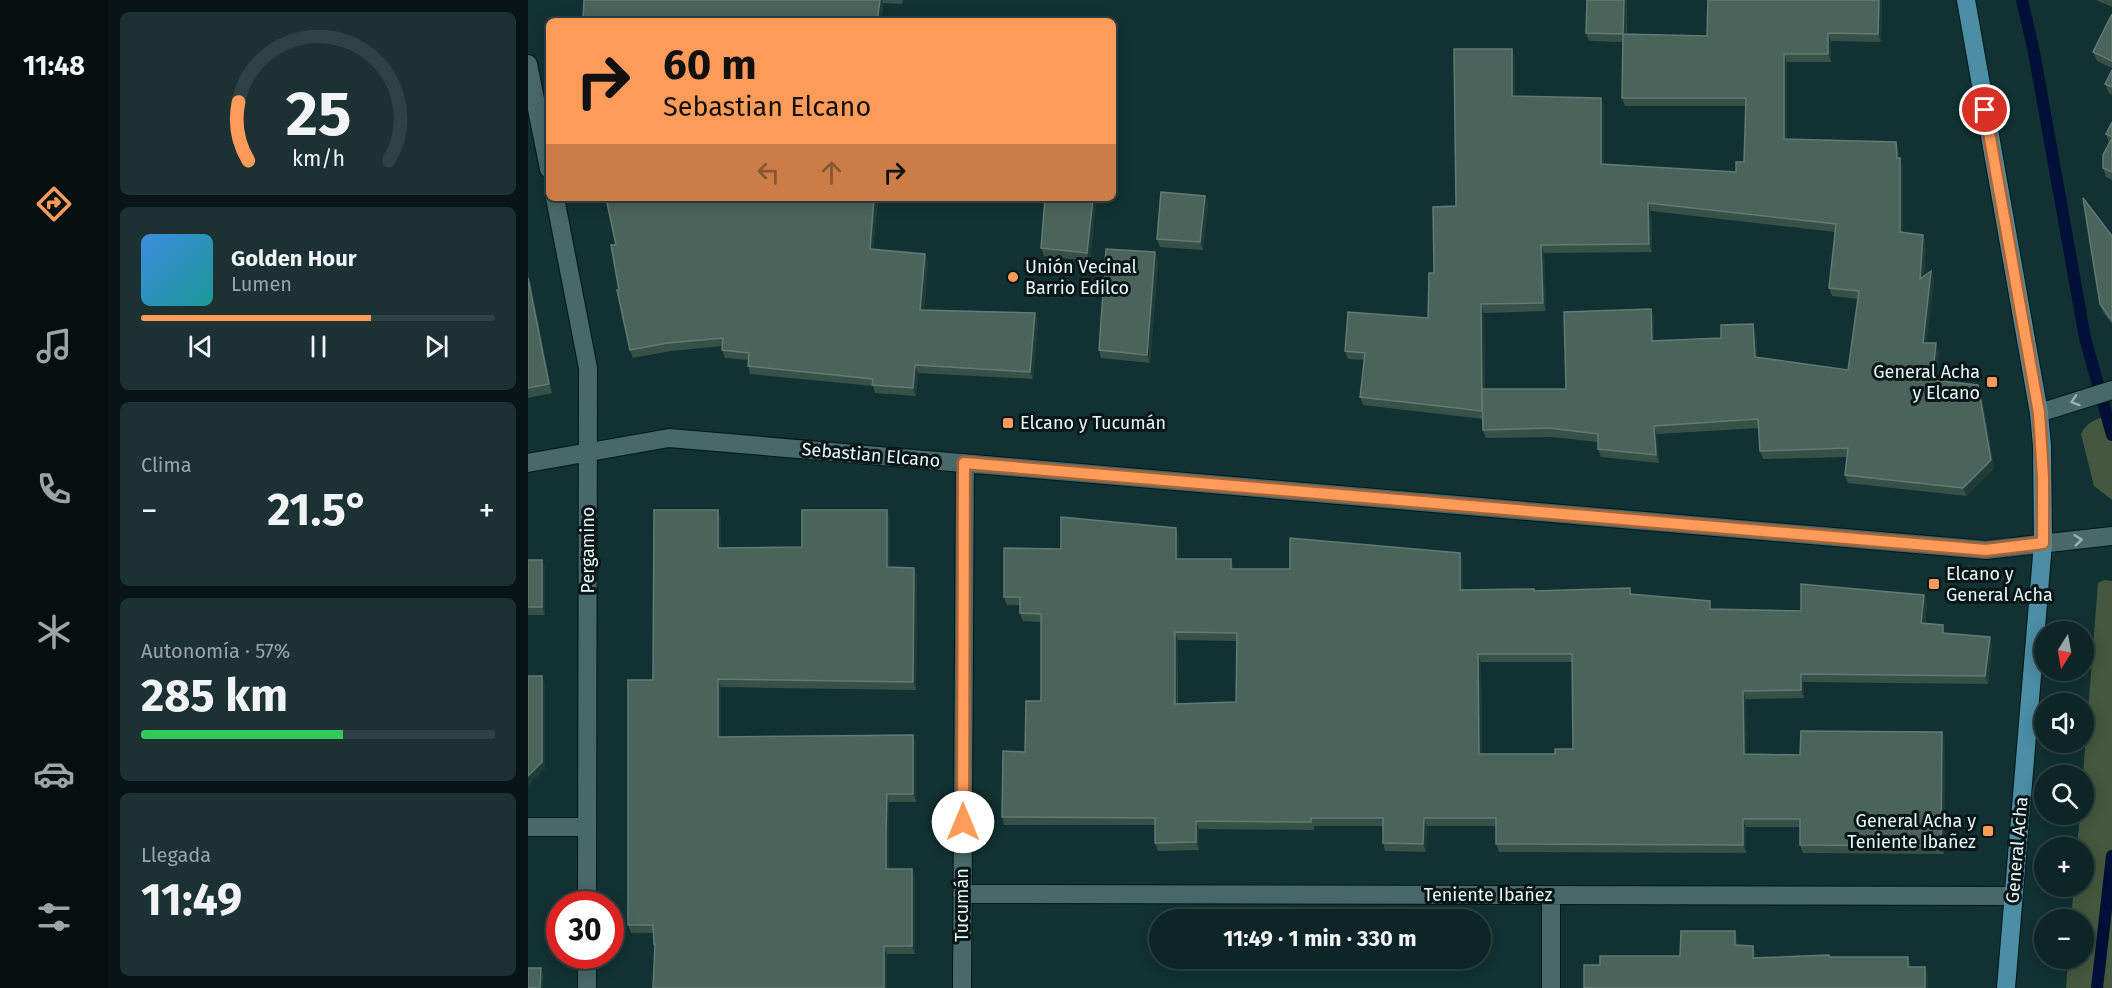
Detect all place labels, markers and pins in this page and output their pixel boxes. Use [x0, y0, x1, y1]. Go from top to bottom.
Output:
pin [1959, 84, 2010, 135]
place label: Unión Vecinal Barrio Edilco [1025, 256, 1137, 299]
marker: Unión Vecinal Barrio Edilco [1006, 270, 1020, 284]
place label: General Acha y Elcano [1873, 361, 1980, 404]
marker: General Acha y Elcano [1985, 375, 1999, 389]
place label: Elcano y Tucumán [1020, 412, 1166, 434]
marker: Elcano y Tucumán [1001, 416, 1015, 430]
place label: Elcano y General Acha [1946, 563, 2053, 606]
marker: Elcano y General Acha [1927, 577, 1941, 591]
place label: General Acha y Teniente Ibañez [1847, 810, 1976, 853]
marker: General Acha y Teniente Ibañez [1981, 824, 1995, 838]

